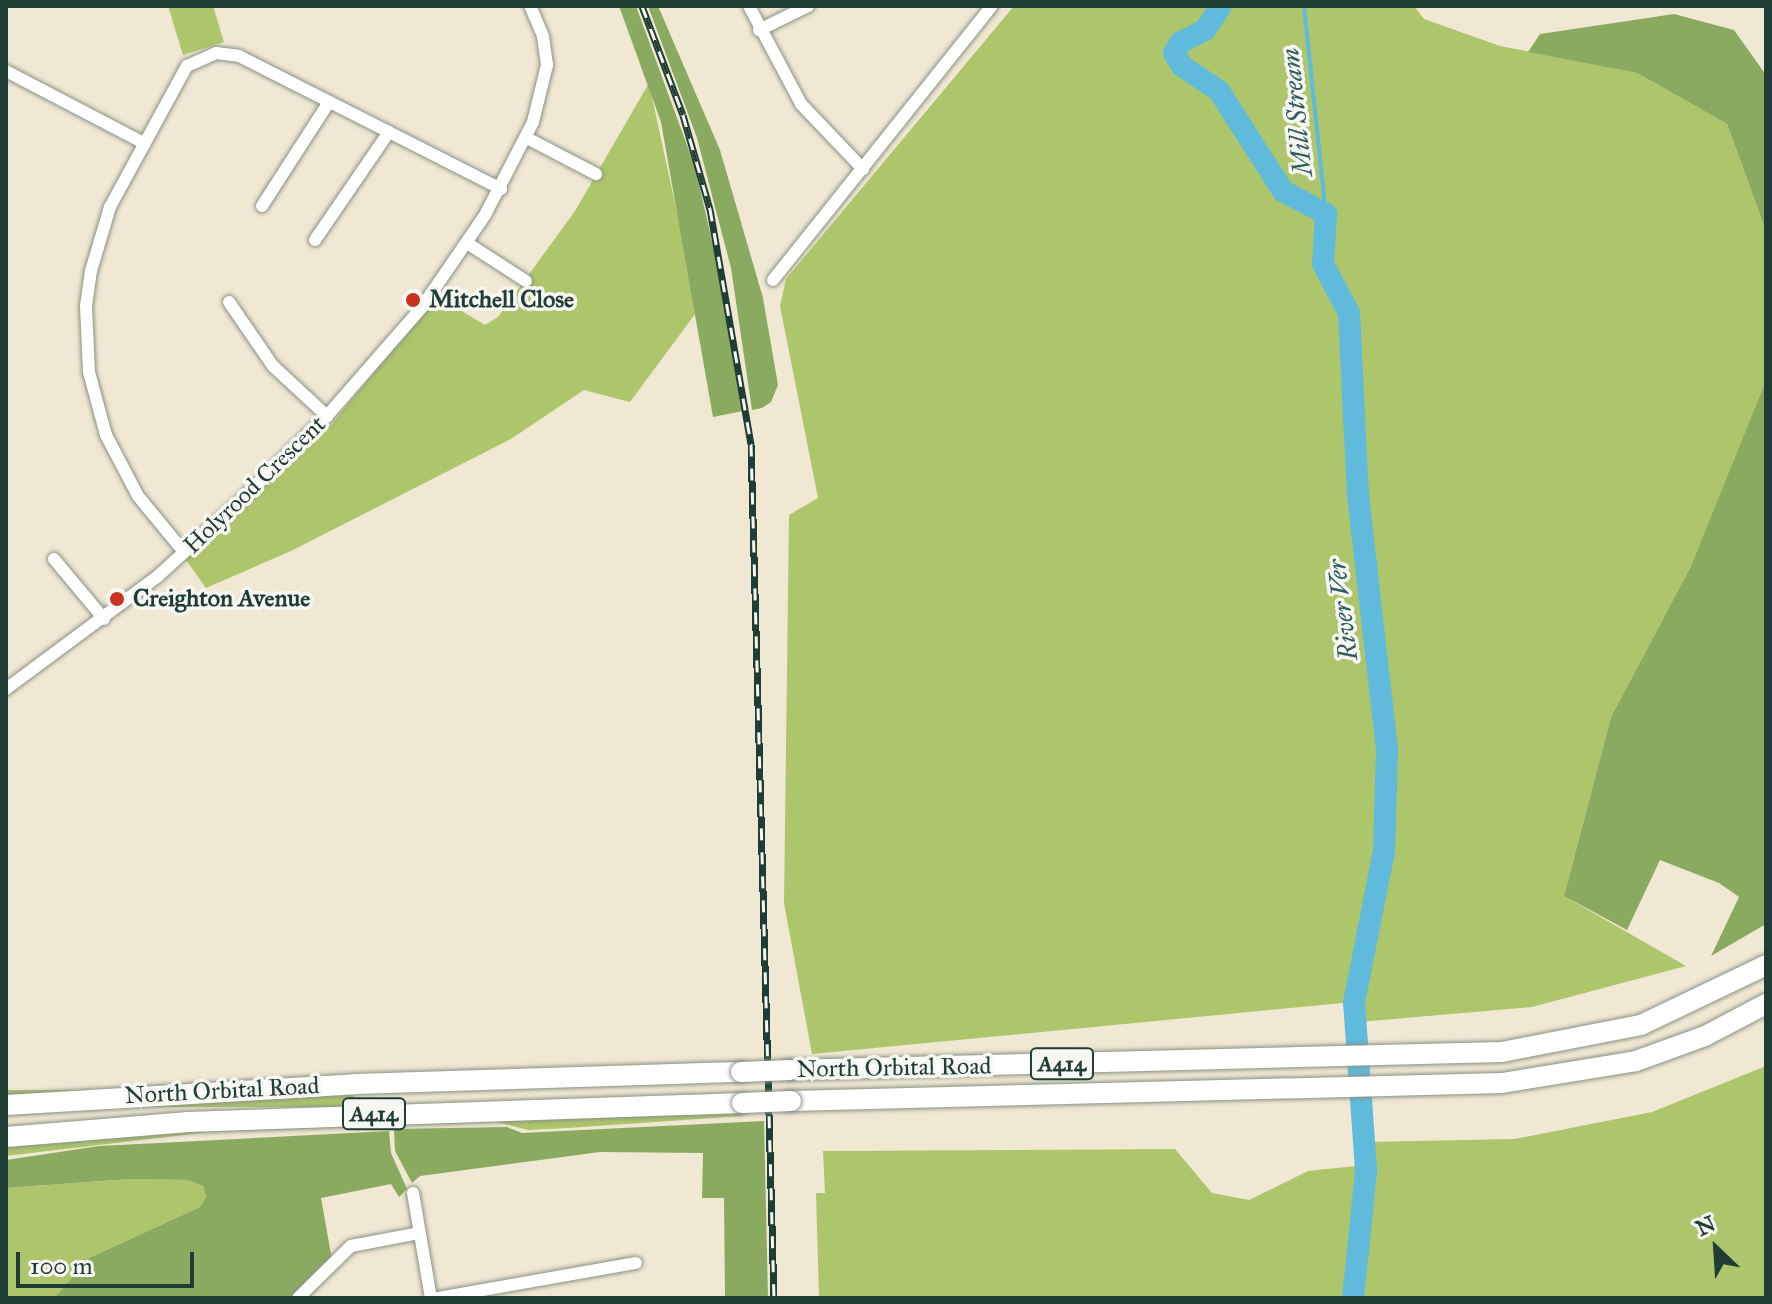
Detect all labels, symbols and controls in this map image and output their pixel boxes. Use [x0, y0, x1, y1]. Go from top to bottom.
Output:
water label: Mill Stream [1275, 46, 1319, 178]
place label: Mitchell Close [429, 286, 574, 314]
marker: Mitchell Close [404, 291, 422, 309]
street label: Holyrood Crescent [178, 410, 332, 560]
water label: River Ver [1321, 558, 1365, 662]
place label: Creighton Avenue [133, 585, 310, 613]
marker: Creighton Avenue [108, 590, 126, 608]
road number: A414 [1028, 1046, 1096, 1082]
street label: North Orbital Road [796, 1052, 992, 1084]
street label: North Orbital Road [124, 1072, 320, 1110]
road number: A414 [340, 1096, 408, 1132]
north arrow [1676, 1208, 1756, 1288]
text: N [1691, 1210, 1720, 1242]
scale bar [20, 1236, 198, 1286]
text: 100 m [30, 1251, 93, 1281]

